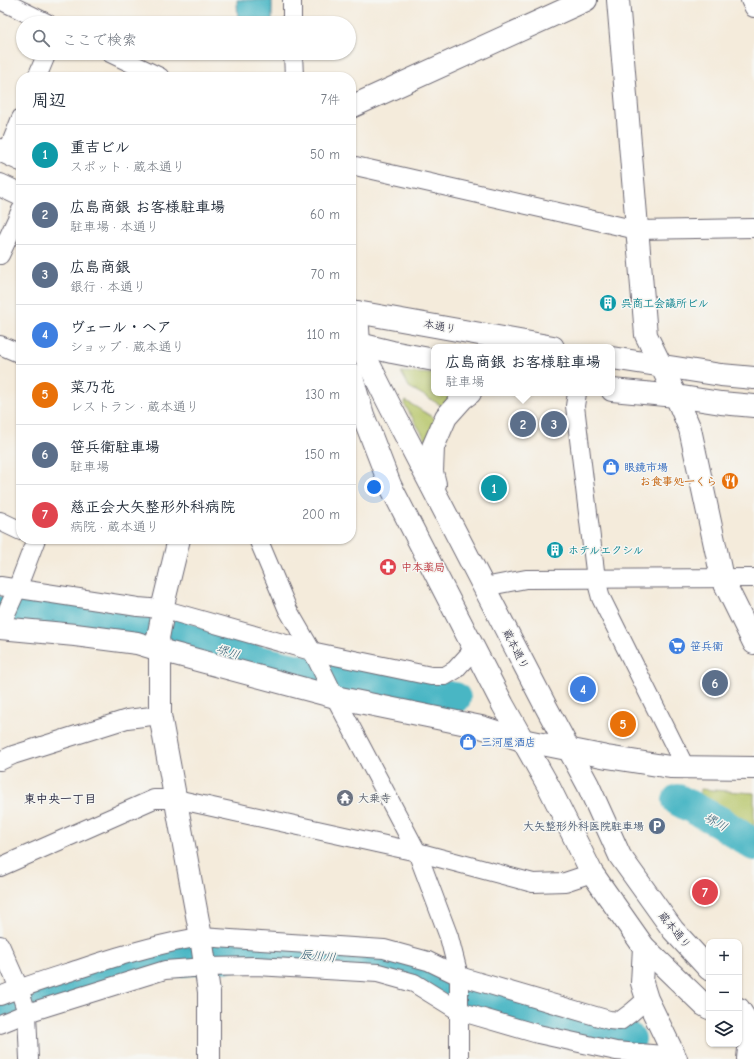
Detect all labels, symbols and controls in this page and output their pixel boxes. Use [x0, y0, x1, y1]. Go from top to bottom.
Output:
search box [16, 16, 356, 60]
icon: search [30, 27, 52, 49]
text: ここで検索 [62, 31, 137, 49]
text: 周辺 [32, 91, 66, 110]
text: 7件 [321, 92, 340, 107]
text: 重吉ビル [70, 138, 130, 156]
text: 1 [42, 147, 48, 162]
text: 50 m [310, 147, 340, 162]
text: スポット · 蔵本通り [70, 159, 185, 174]
text: 広島商銀 お客様駐車場 [70, 198, 225, 216]
text: 2 [42, 207, 48, 222]
text: 60 m [310, 207, 340, 222]
text: 駐車場 · 本通り [70, 219, 159, 234]
text: 広島商銀 [70, 258, 130, 276]
text: 3 [42, 267, 48, 282]
text: 70 m [311, 267, 340, 282]
text: 銀行 · 本通り [70, 279, 146, 294]
building icon: 呉商工会議所ビル [598, 293, 618, 313]
place label: 呉商工会議所ビル [621, 297, 709, 310]
street label: 本通り [423, 317, 457, 336]
text: ヴェール・ヘア [70, 318, 172, 336]
text: 4 [42, 327, 48, 342]
text: 110 m [307, 327, 340, 342]
text: ショップ · 蔵本通り [70, 339, 184, 354]
popup [431, 344, 615, 396]
text: 広島商銀 お客様駐車場 [445, 353, 601, 371]
text: 駐車場 [445, 374, 484, 389]
text: 菜乃花 [70, 378, 115, 396]
text: 5 [42, 387, 48, 402]
text: 130 m [305, 387, 340, 402]
text: レストラン · 蔵本通り [70, 399, 199, 414]
pin: 2 [510, 409, 536, 439]
pin: 3 [541, 409, 567, 439]
text: 笹兵衛駐車場 [70, 438, 160, 456]
text: 6 [42, 447, 48, 462]
text: 150 m [305, 447, 340, 462]
shop icon: 眼鏡市場 [601, 457, 621, 477]
text: 駐車場 [70, 459, 109, 474]
place label: 眼鏡市場 [624, 461, 668, 474]
restaurant icon: お食事処一くら [720, 471, 740, 491]
pin: 1 [481, 473, 507, 503]
place label: お食事処一くら [640, 475, 717, 488]
your location [364, 477, 384, 497]
text: 慈正会大矢整形外科病院 [70, 498, 235, 516]
text: 7 [42, 507, 48, 522]
text: 200 m [302, 507, 340, 522]
text: 病院 · 蔵本通り [70, 519, 159, 534]
building icon: ホテルエクシル [545, 540, 565, 560]
place label: ホテルエクシル [568, 544, 644, 557]
pharmacy icon: 中本薬局 [378, 557, 398, 577]
place label: 中本薬局 [401, 561, 445, 574]
street label: 蔵本通り [500, 627, 531, 672]
supermarket icon: 笹兵衛 [667, 636, 687, 656]
place label: 笹兵衛 [690, 640, 724, 653]
water label: 堺川 [214, 642, 242, 662]
pin: 6 [702, 668, 728, 698]
pin: 4 [570, 674, 596, 704]
pin: 5 [610, 709, 636, 739]
shop icon: 三河屋酒店 [458, 732, 478, 752]
place label: 三河屋酒店 [481, 736, 536, 749]
temple icon: 大乗寺 [335, 788, 355, 808]
district label: 東中央一丁目 [24, 792, 96, 806]
place label: 大乗寺 [358, 792, 391, 805]
water label: 堺川 [702, 810, 730, 834]
parking icon: 大矢整形外科医院駐車場 [647, 816, 667, 836]
place label: 大矢整形外科医院駐車場 [523, 820, 644, 833]
pin: 7 [692, 877, 718, 907]
street label: 蔵本通り [656, 909, 694, 952]
map controls [706, 939, 742, 1047]
button: + [706, 939, 742, 975]
water label: 辰川川 [299, 947, 337, 965]
button: − [706, 975, 742, 1011]
button: layers [706, 1011, 742, 1047]

